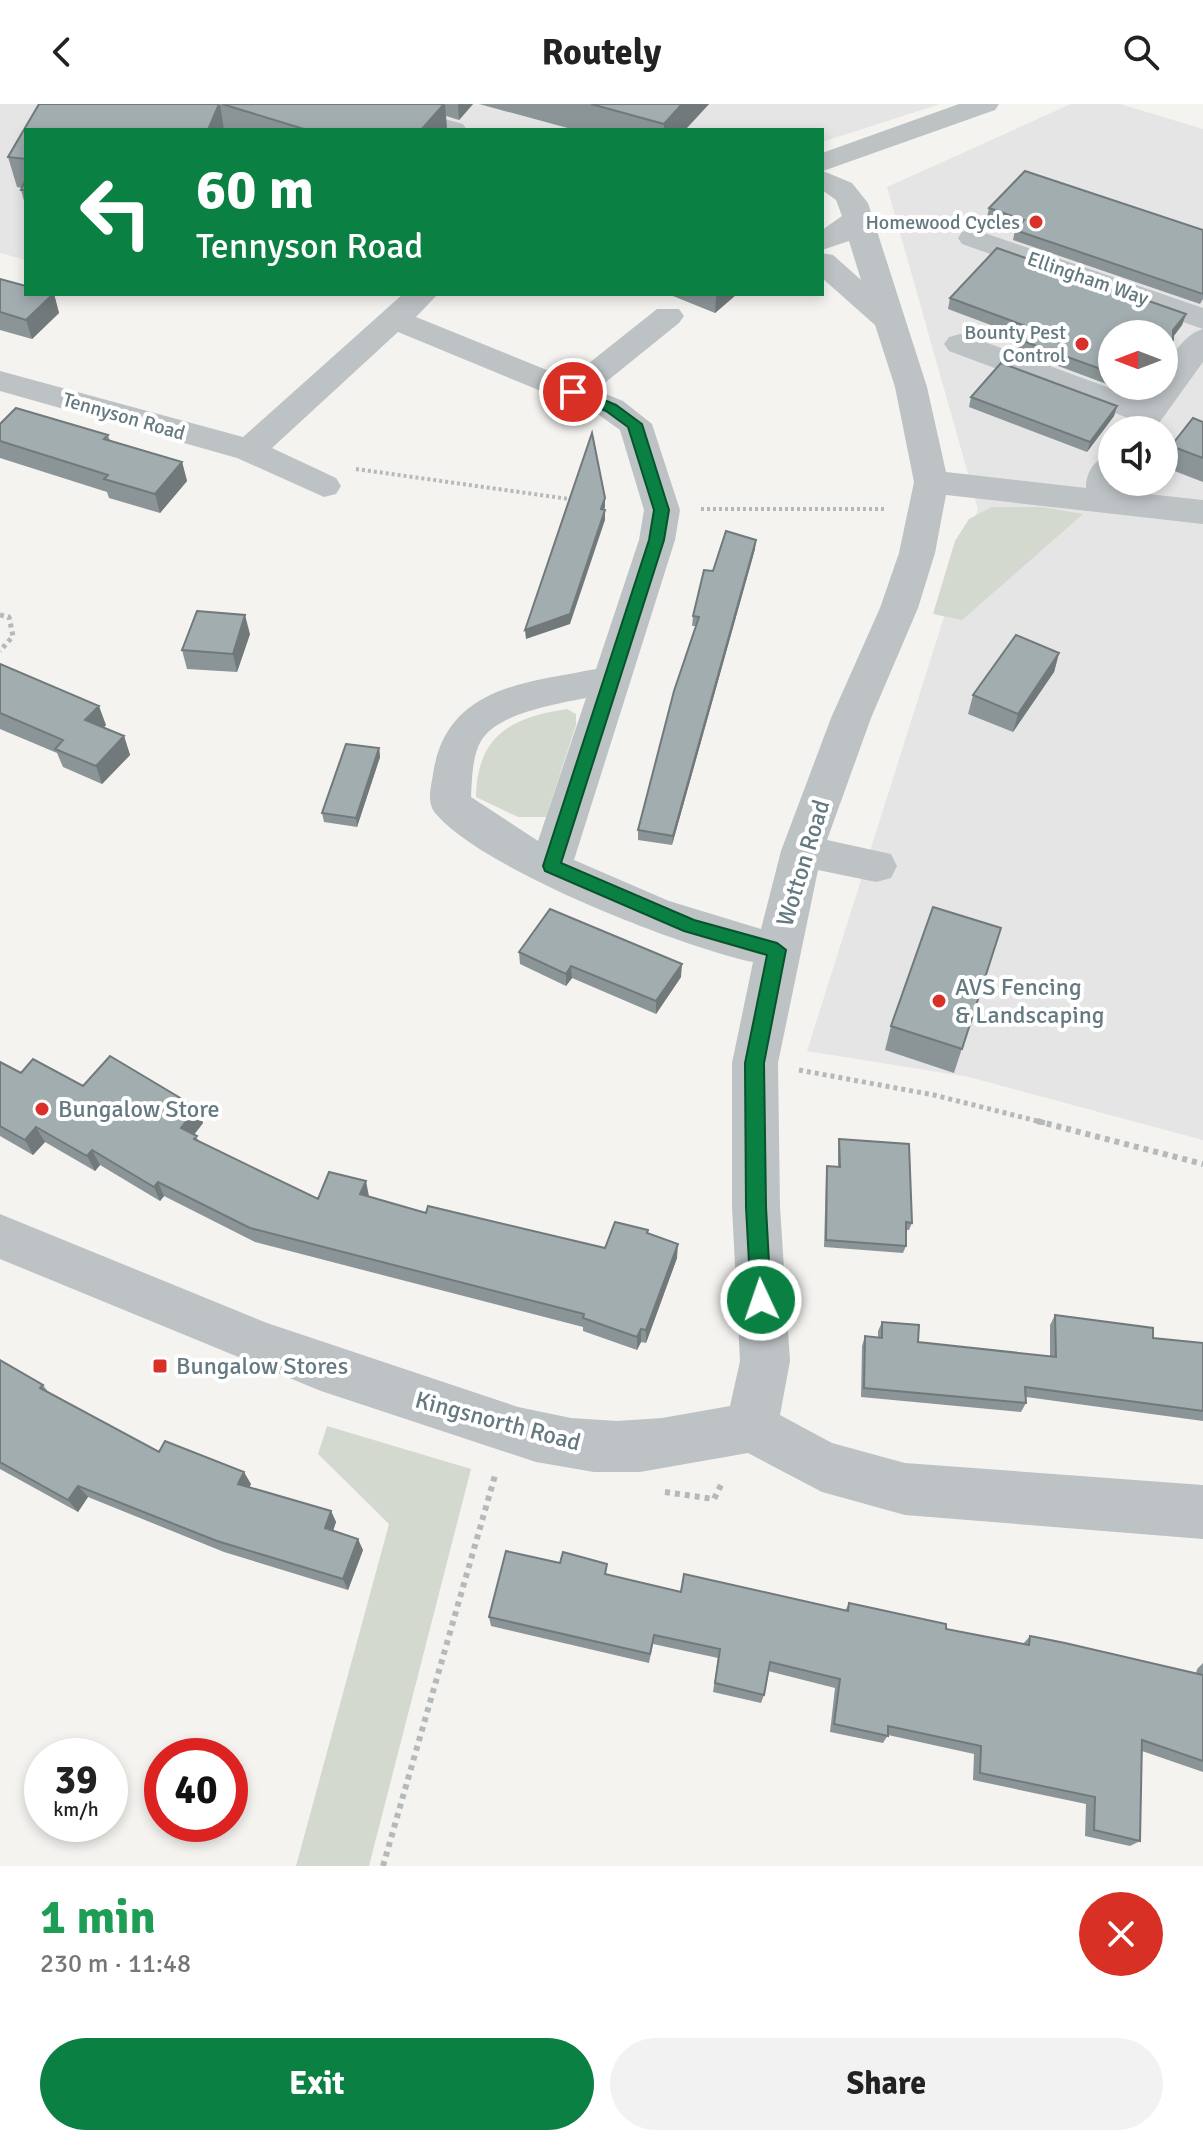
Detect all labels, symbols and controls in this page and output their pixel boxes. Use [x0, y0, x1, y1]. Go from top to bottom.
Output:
icon: back [40, 30, 84, 74]
text: Routely [542, 30, 661, 75]
icon: search [1119, 30, 1163, 74]
text: 60 m [196, 155, 314, 224]
icon: left [64, 160, 168, 264]
place label: Homewood Cycles [865, 210, 1020, 235]
marker: Homewood Cycles [1027, 213, 1045, 231]
text: Tennyson Road [196, 224, 423, 269]
street label: Ellingham Way [1024, 246, 1152, 311]
place label: Bounty Pest Control [964, 320, 1066, 368]
north arrow [1098, 320, 1178, 400]
map controls [1098, 320, 1178, 496]
marker: Bounty Pest Control [1073, 335, 1091, 353]
pin [539, 358, 607, 426]
icon: arrive [551, 370, 595, 414]
street label: Tennyson Road [60, 387, 188, 446]
button: sound [1098, 416, 1178, 496]
street label: Wotton Road [770, 796, 836, 930]
place label: AVS Fencing & Landscaping [955, 972, 1104, 1030]
marker: AVS Fencing & Landscaping [930, 992, 948, 1010]
place label: Bungalow Store [58, 1094, 220, 1124]
marker: Bungalow Store [33, 1100, 51, 1118]
position arrow [719, 1258, 803, 1342]
place label: Bungalow Stores [176, 1351, 348, 1381]
marker: Bungalow Stores [151, 1357, 169, 1375]
street label: Kingsnorth Road [412, 1384, 584, 1458]
speed limit sign: 40 [144, 1738, 248, 1842]
text: 39 [54, 1755, 98, 1805]
text: km/h [53, 1797, 99, 1822]
text: 1 min [40, 1888, 156, 1947]
button: close [1079, 1892, 1163, 1976]
text: 230 m · 11:48 [40, 1948, 191, 1980]
button: Exit [40, 2038, 594, 2130]
button: Share [610, 2038, 1163, 2130]

